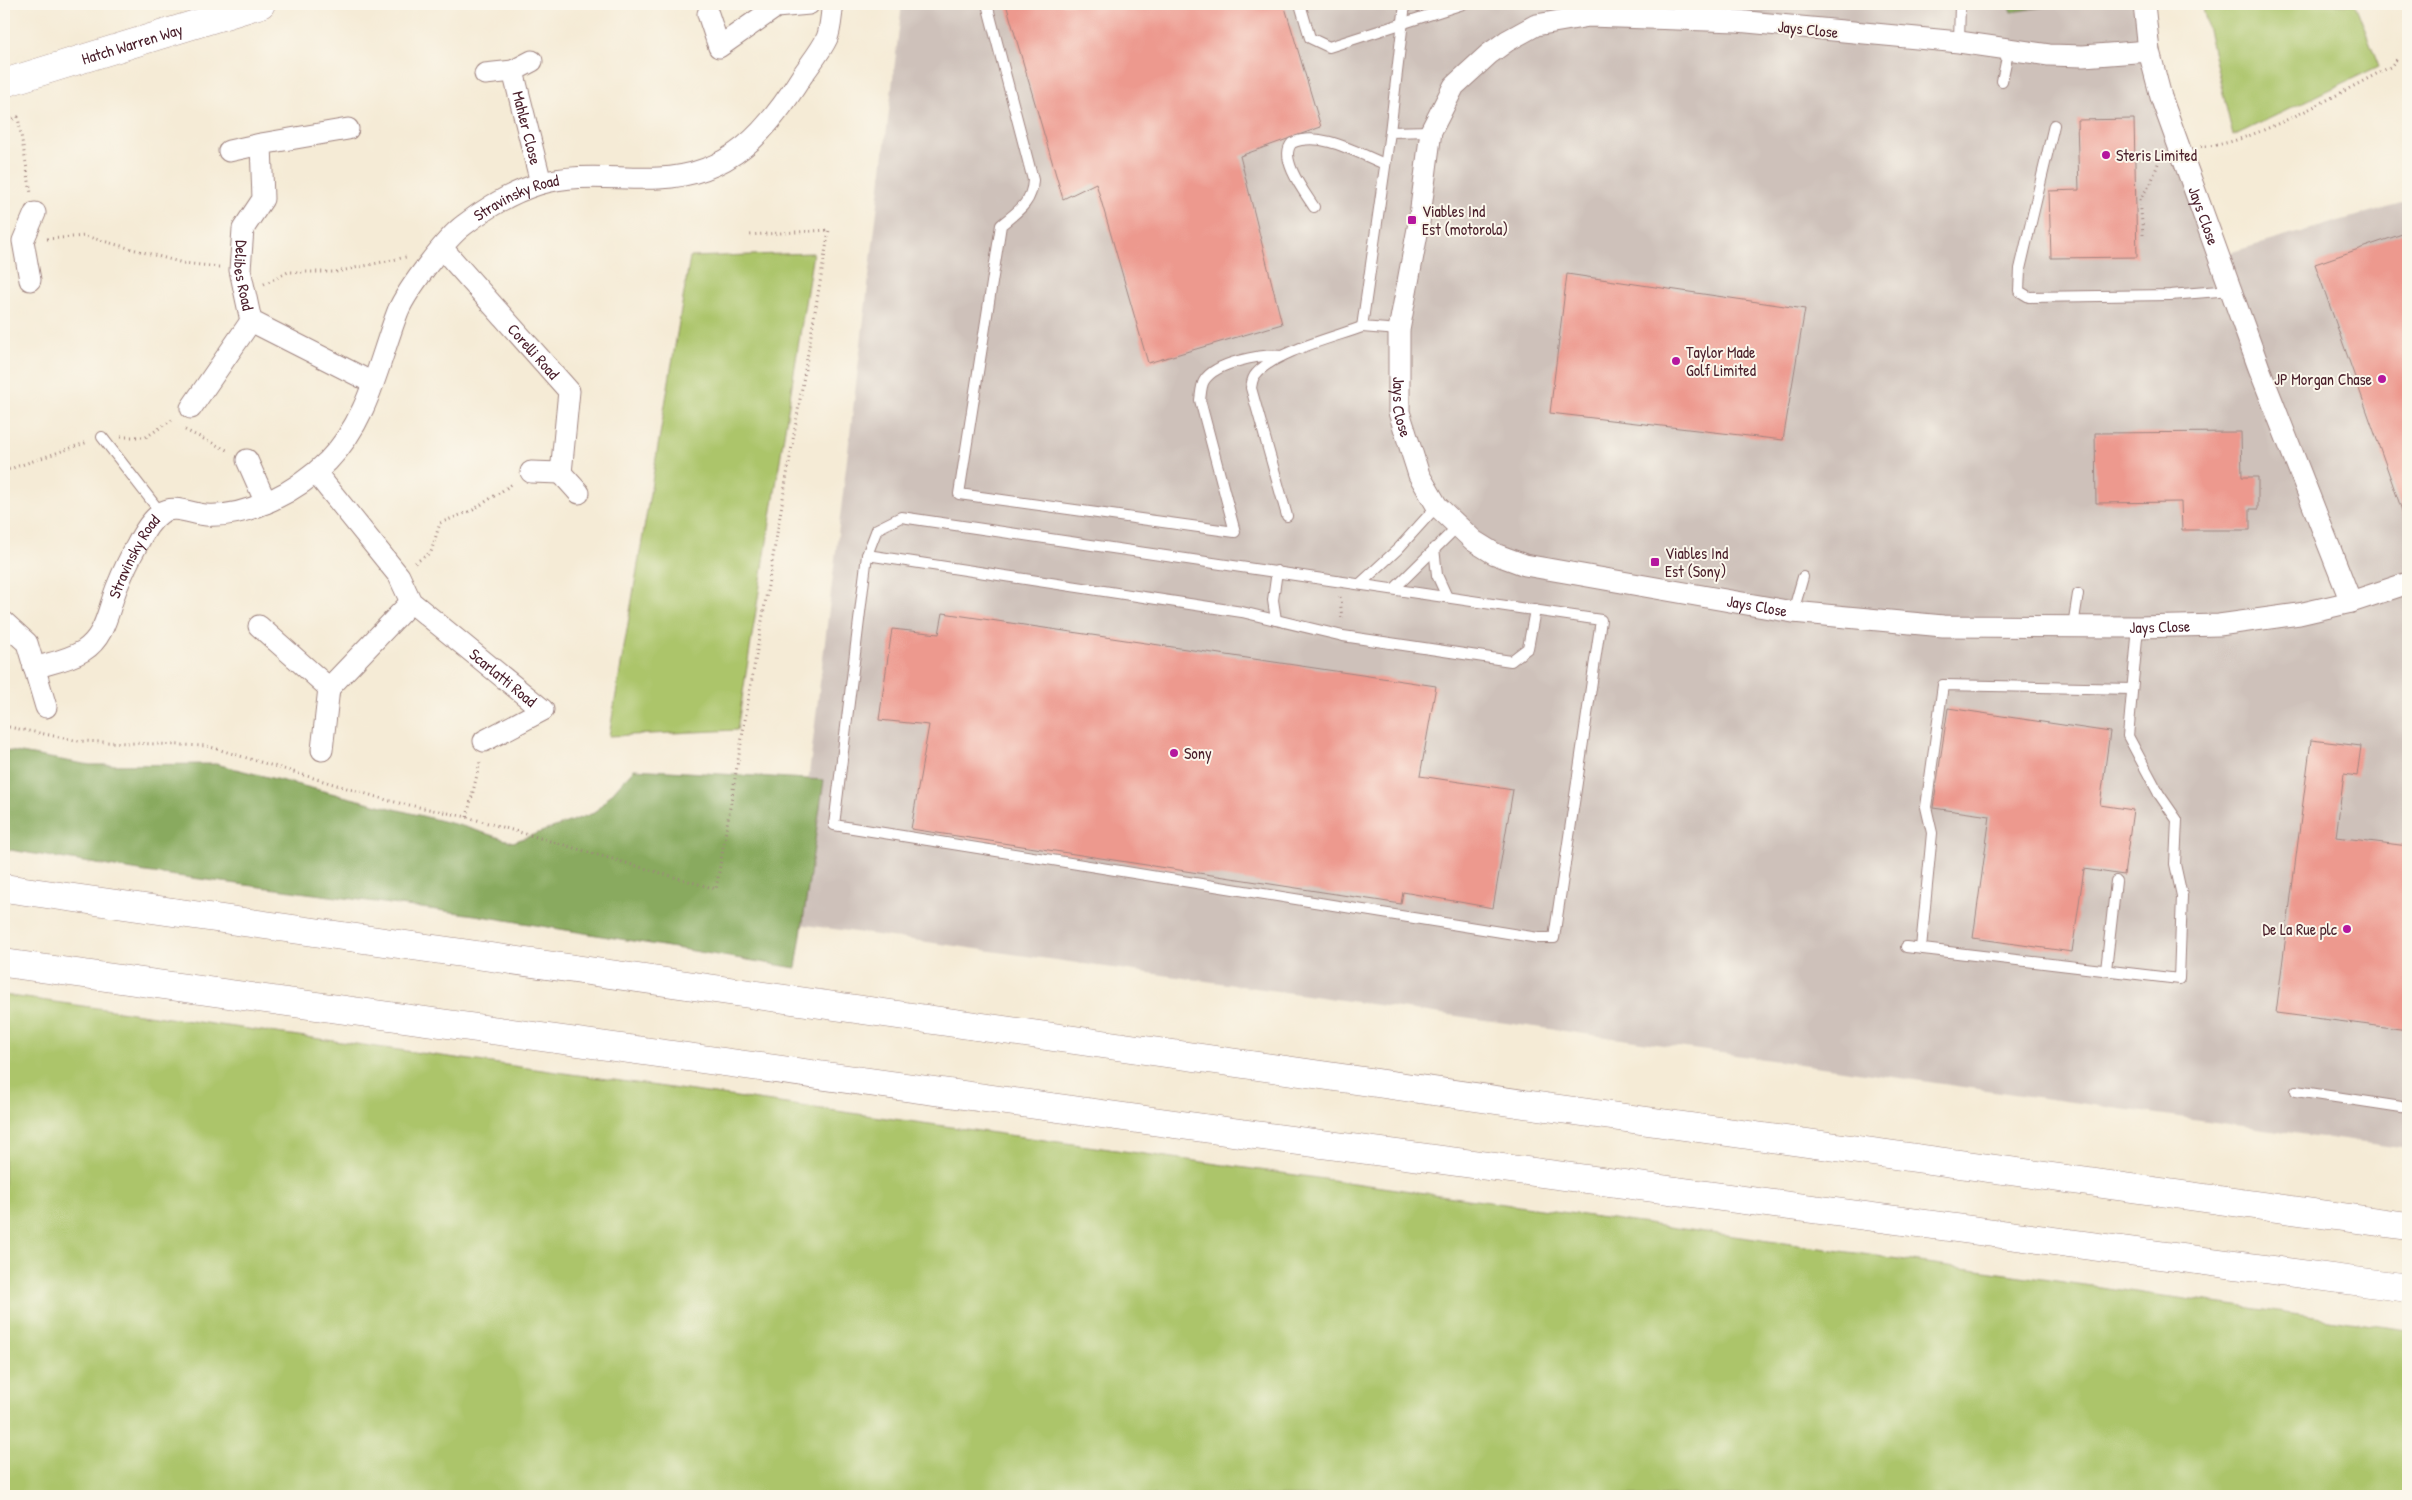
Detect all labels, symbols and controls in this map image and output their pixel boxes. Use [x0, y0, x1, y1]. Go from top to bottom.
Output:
street label: Jays Close [1777, 15, 1840, 43]
street label: Hatch Warren Way [79, 18, 186, 70]
street label: Mahler Close [507, 89, 547, 167]
place label: Steris Limited [2116, 144, 2197, 166]
marker: Steris Limited [2100, 149, 2112, 161]
street label: Stravinsky Road [469, 169, 560, 226]
street label: Jays Close [2183, 183, 2225, 249]
place label: Viables Ind Est (motorola) [1422, 200, 1508, 240]
marker: Viables Ind Est (motorola) [1406, 214, 1418, 226]
street label: Delibes Road [229, 239, 259, 312]
street label: Corelli Road [503, 318, 565, 384]
place label: Taylor Made Golf Limited [1686, 341, 1756, 381]
marker: Taylor Made Golf Limited [1670, 355, 1682, 367]
place label: JP Morgan Chase [2274, 368, 2373, 390]
marker: JP Morgan Chase [2376, 373, 2388, 385]
street label: Jays Close [1388, 377, 1417, 440]
street label: Stravinsky Road [103, 509, 164, 601]
place label: Viables Ind Est (Sony) [1665, 542, 1728, 582]
marker: Viables Ind Est (Sony) [1649, 556, 1661, 568]
street label: Jays Close [1725, 590, 1790, 622]
street label: Jays Close [2129, 615, 2191, 638]
street label: Scarlatti Road [465, 643, 542, 712]
place label: Sony [1184, 742, 1212, 764]
marker: Sony [1168, 747, 1180, 759]
place label: De La Rue plc [2262, 918, 2338, 940]
marker: De La Rue plc [2341, 923, 2353, 935]

